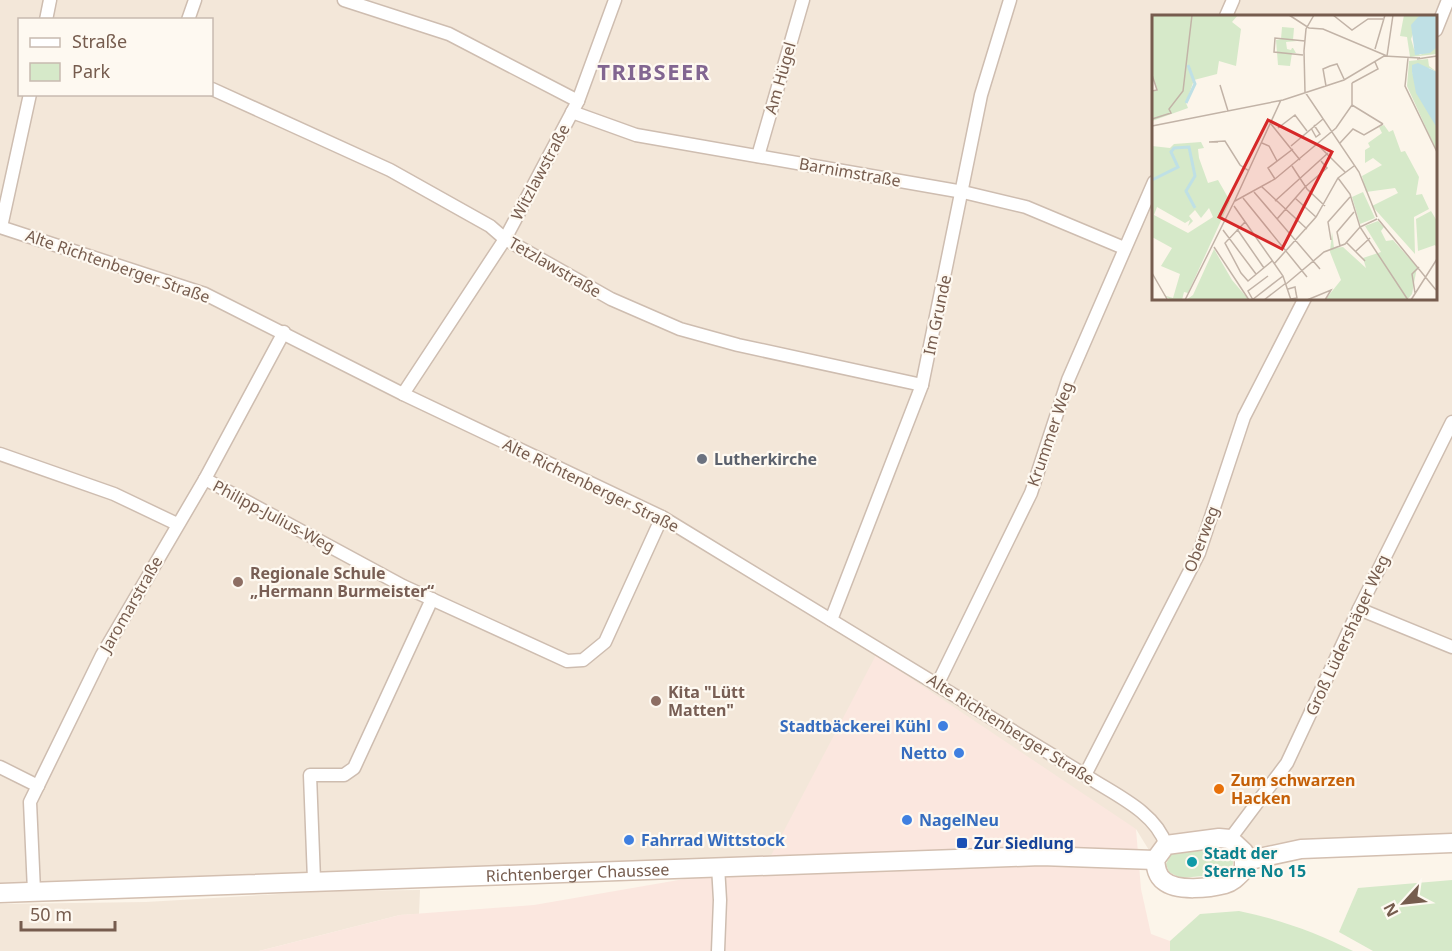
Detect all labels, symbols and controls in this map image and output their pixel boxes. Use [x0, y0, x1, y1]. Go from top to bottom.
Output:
inset map [1152, 15, 1437, 300]
legend [18, 18, 213, 96]
text: Straße [72, 29, 127, 53]
street label: Am Hügel [759, 39, 801, 117]
district label: TRIBSEER [597, 56, 711, 86]
text: Park [72, 59, 110, 83]
street label: Witzlawstraße [505, 120, 575, 224]
street label: Barnimstraße [797, 152, 903, 192]
street label: Alte Richtenberger Straße [23, 224, 213, 308]
street label: Tetzlawstraße [505, 232, 605, 302]
street label: Im Grunde [918, 273, 956, 357]
street label: Krummer Weg [1022, 379, 1078, 489]
street label: Alte Richtenberger Straße [499, 433, 683, 537]
place label: Lutherkirche [714, 448, 817, 470]
marker: Lutherkirche [695, 452, 709, 466]
street label: Philipp-Julius-Weg [209, 474, 339, 558]
street label: Oberweg [1178, 503, 1224, 575]
street label: Groß Lüdershäger Weg [1300, 551, 1394, 719]
street label: Jaromarstraße [94, 552, 167, 658]
place label: Regionale Schule „Hermann Burmeister“ [250, 562, 434, 602]
marker: Regionale Schule „Hermann Burmeister“ [231, 575, 245, 589]
street label: Alte Richtenberger Straße [923, 668, 1099, 790]
place label: Kita "Lütt Matten" [668, 681, 745, 721]
marker: Kita "Lütt Matten" [649, 694, 663, 708]
place label: Stadtbäckerei Kühl [780, 715, 931, 737]
marker: Stadtbäckerei Kühl [936, 719, 950, 733]
place label: Netto [901, 742, 947, 764]
marker: Netto [952, 746, 966, 760]
place label: Zum schwarzen Hacken [1231, 769, 1355, 809]
marker: Zum schwarzen Hacken [1212, 782, 1226, 796]
place label: NagelNeu [919, 809, 999, 831]
marker: NagelNeu [900, 813, 914, 827]
place label: Fahrrad Wittstock [641, 829, 785, 851]
place label: Zur Siedlung [974, 832, 1074, 854]
marker: Fahrrad Wittstock [622, 833, 636, 847]
marker: Zur Siedlung [955, 836, 969, 850]
place label: Stadt der Sterne No 15 [1204, 842, 1306, 882]
marker: Stadt der Sterne No 15 [1185, 855, 1199, 869]
street label: Richtenberger Chaussee [485, 858, 670, 887]
north arrow [1374, 873, 1434, 933]
scale bar [21, 894, 116, 932]
text: N [1378, 899, 1403, 921]
text: 50 m [30, 902, 72, 926]

